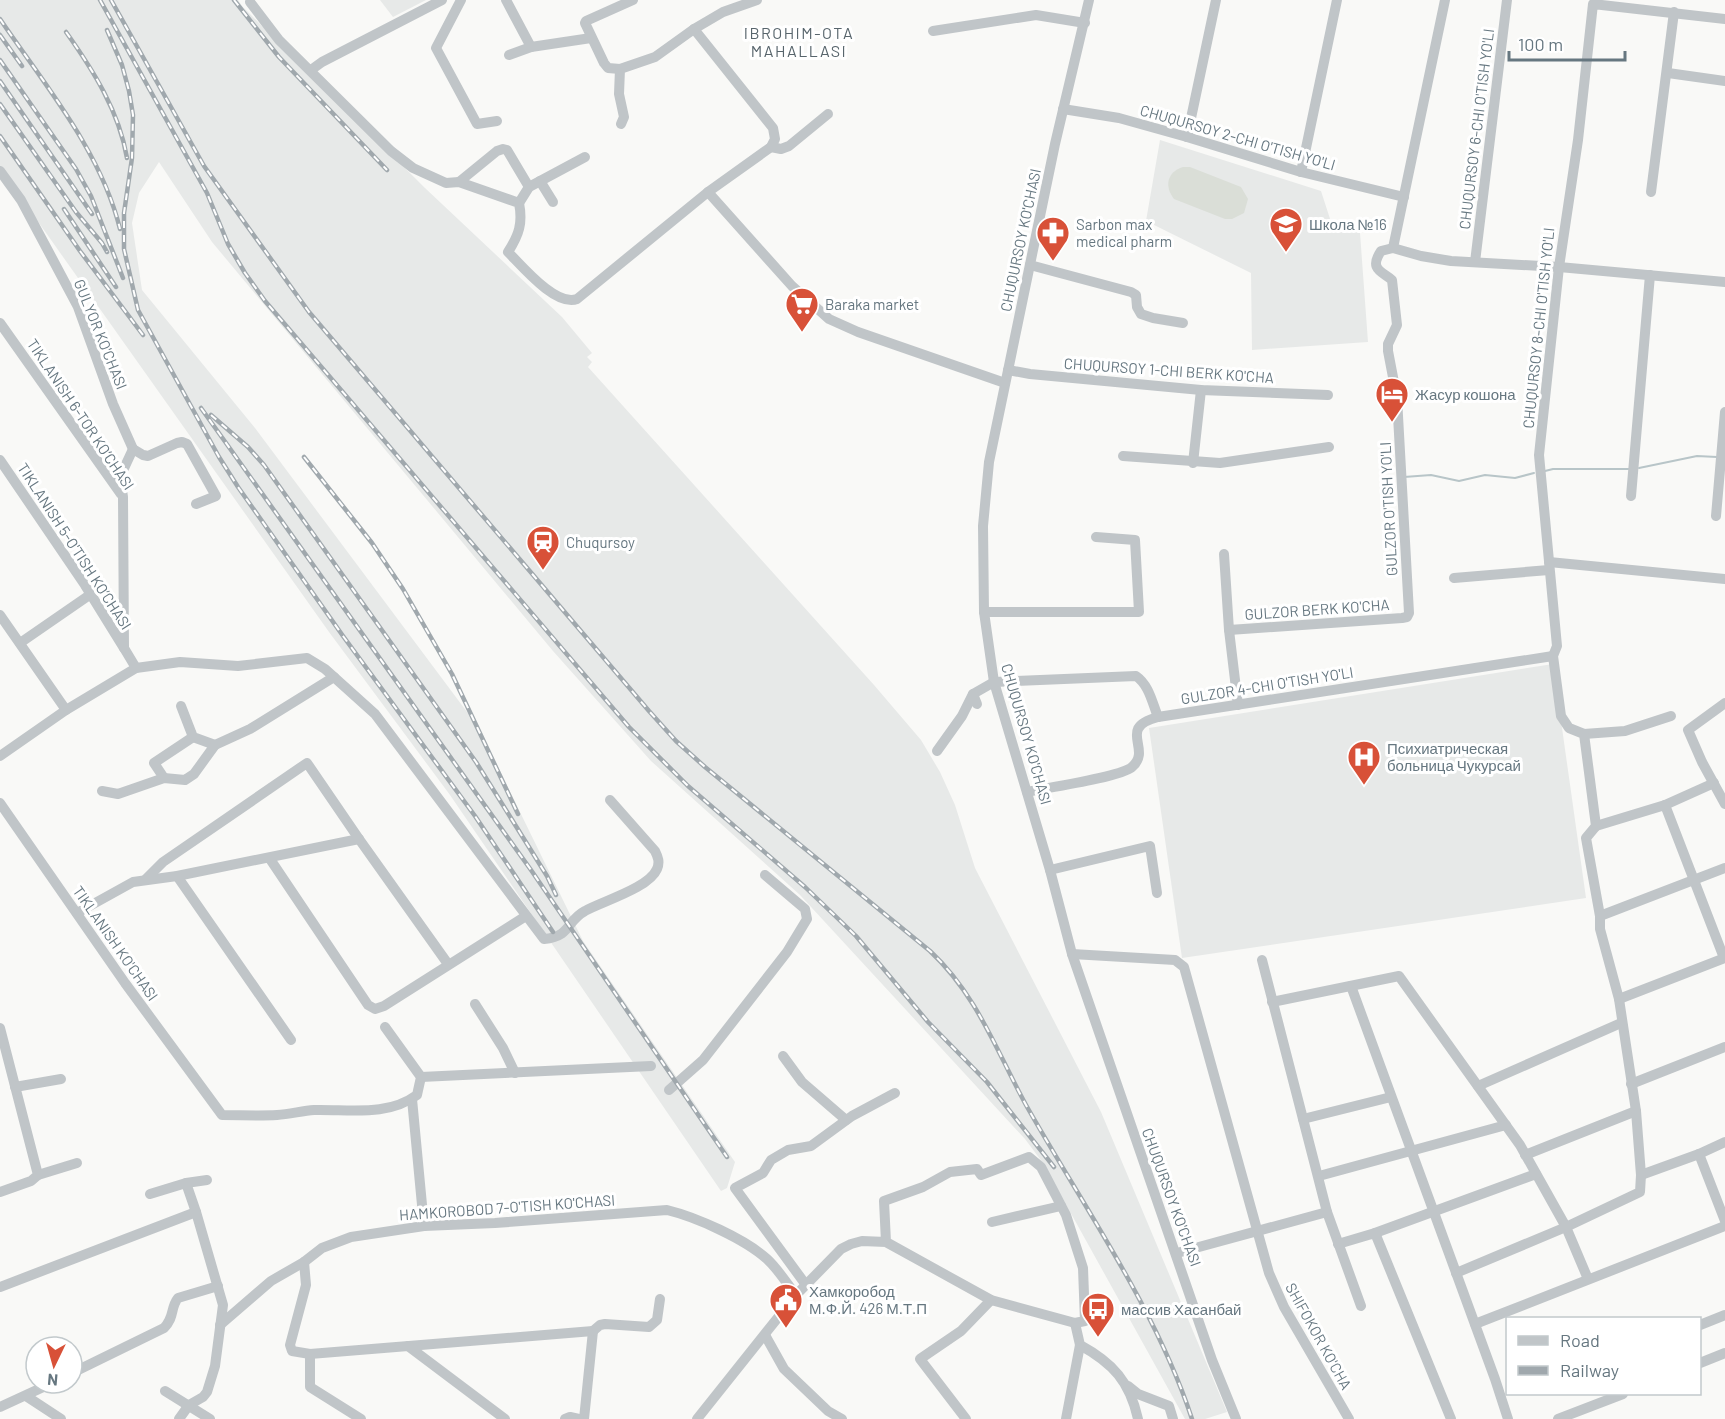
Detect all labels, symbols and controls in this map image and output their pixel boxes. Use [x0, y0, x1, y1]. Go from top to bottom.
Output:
district label: IBROHIM-OTA MAHALLASI [744, 23, 854, 60]
scale bar [1509, 24, 1624, 62]
street label: CHUQURSOY 6-CHI O'TISH YO'LI [1455, 28, 1497, 230]
text: 100 m [1518, 33, 1563, 55]
street label: CHUQURSOY 2-CHI O'TISH YO'LI [1138, 100, 1338, 174]
street label: CHUQURSOY KO'CHASI [996, 167, 1044, 313]
school or university icon: Школа №16 [1268, 206, 1304, 253]
pharmacy icon: Sarbon max medical pharm [1035, 215, 1071, 262]
place label: Sarbon max medical pharm [1076, 215, 1172, 250]
place label: Школа №16 [1309, 215, 1387, 233]
street label: CHUQURSOY 8-CHI O'TISH YO'LI [1518, 227, 1558, 429]
street label: GULYOR KO'CHASI [71, 276, 131, 392]
supermarket icon: Baraka market [784, 286, 820, 333]
place label: Baraka market [825, 295, 919, 313]
street label: TIKLANISH 6-TOR KO‘CHASI [24, 335, 138, 493]
street label: CHUQURSOY 1-CHI BERK KO'CHA [1063, 354, 1275, 386]
hotel icon: Жасур кошона [1374, 376, 1410, 423]
place label: Жасур кошона [1415, 385, 1516, 403]
street label: GULZOR O'TISH YO'LI [1375, 441, 1401, 577]
street label: TIKLANISH 5-O'TISH KO‘CHASI [14, 459, 136, 633]
station icon: Chuqursoy [525, 524, 561, 571]
place label: Chuqursoy [566, 533, 635, 551]
street label: GULZOR BERK KO'CHA [1244, 595, 1390, 623]
street label: CHUQURSOY KO'CHASI [998, 661, 1056, 807]
street label: GULZOR 4-CHI O'TISH YO'LI [1180, 662, 1354, 708]
hospital icon: Психиатрическая больница Чукурсай [1346, 739, 1382, 786]
place label: Психиатрическая больница Чукурсай [1387, 739, 1521, 774]
street label: TIKLANISH KO'CHASI [70, 882, 162, 1004]
street label: CHUQURSOY KO'CHASI [1139, 1125, 1205, 1269]
street label: HAMKOROBOD 7-O'TISH KO'CHASI [398, 1190, 616, 1224]
street label: SHIFOKOR KO'CHA [1282, 1280, 1356, 1392]
public building icon: Хамкоробод М.Ф.Й. 426 М.Т.П [768, 1282, 804, 1329]
place label: Хамкоробод М.Ф.Й. 426 М.Т.П [809, 1282, 927, 1317]
bus stop icon: массив Хасанбай [1080, 1291, 1116, 1338]
place label: массив Хасанбай [1121, 1300, 1241, 1318]
legend [1506, 1317, 1701, 1395]
text: Road [1560, 1329, 1600, 1351]
north arrow [24, 1335, 84, 1395]
text: Railway [1560, 1359, 1619, 1381]
text: N [47, 1371, 59, 1390]

